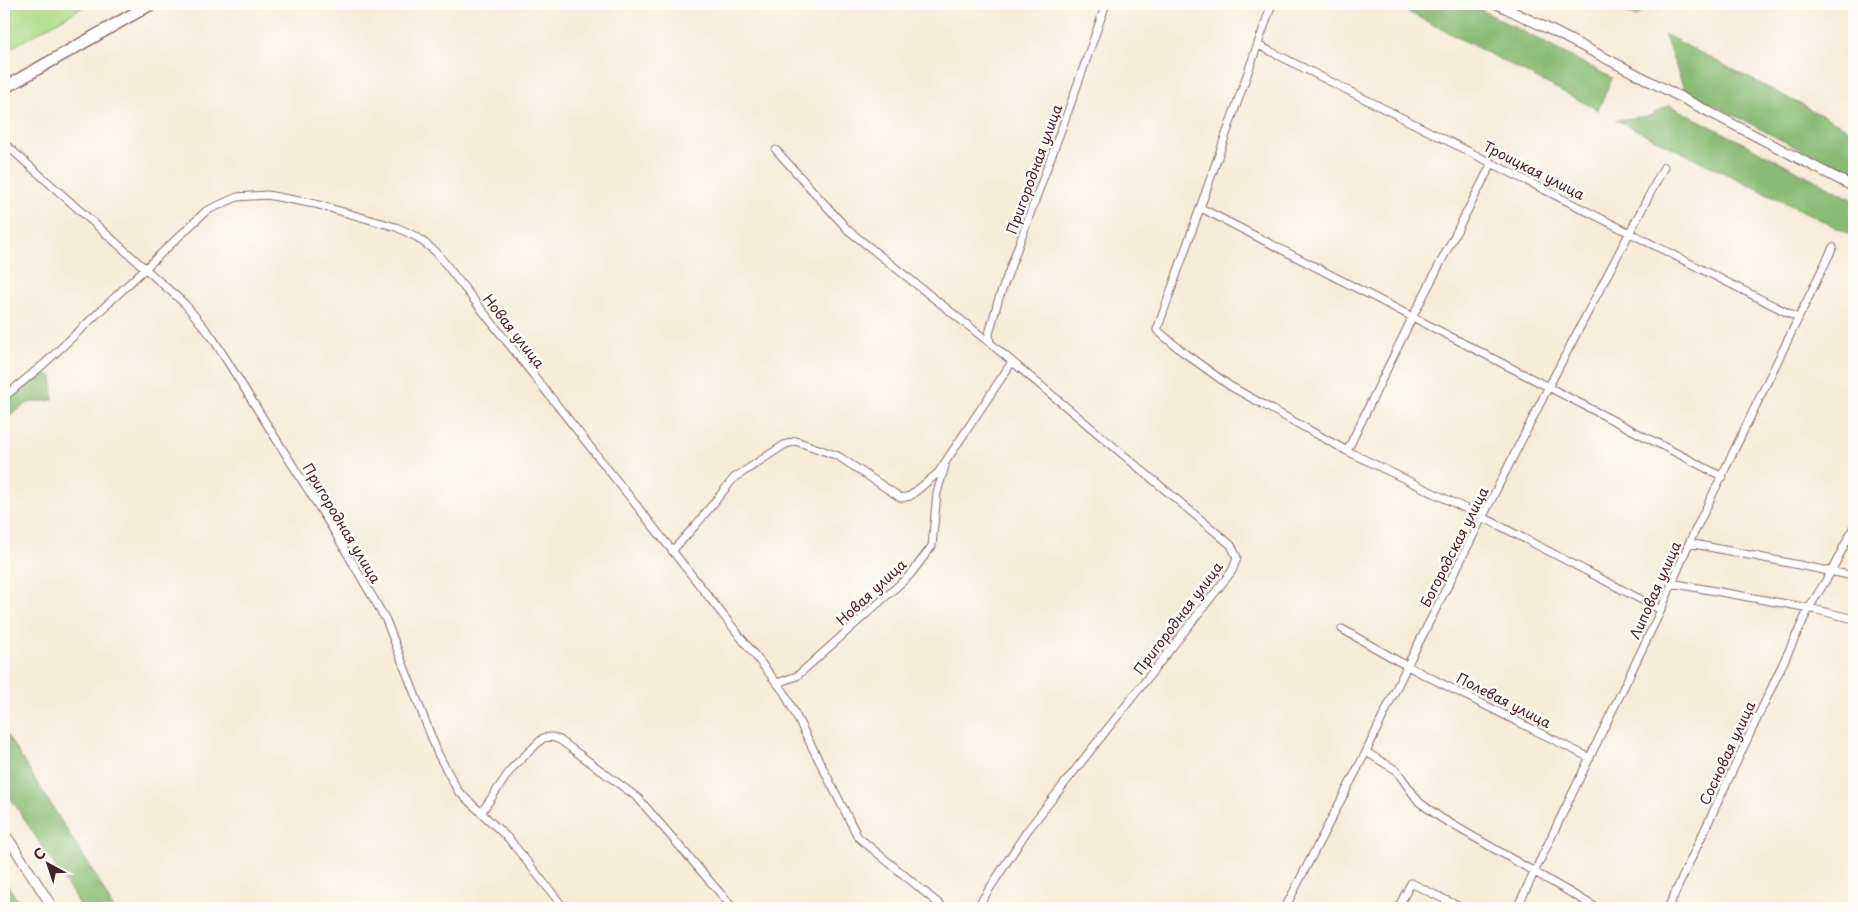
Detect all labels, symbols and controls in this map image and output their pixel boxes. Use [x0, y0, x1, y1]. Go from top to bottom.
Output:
street label: Пригородная улица [1001, 101, 1067, 237]
street label: Троицкая улица [1480, 135, 1588, 205]
street label: Новая улица [478, 289, 550, 373]
street label: Пригородная улица [298, 459, 386, 587]
street label: Богородская улица [1415, 483, 1494, 611]
street label: Липовая улица [1624, 537, 1686, 642]
street label: Новая улица [831, 554, 911, 630]
street label: Пригородная улица [1128, 557, 1228, 679]
street label: Полевая улица [1453, 667, 1555, 733]
street label: Сосновая улица [1694, 697, 1760, 808]
north arrow [22, 840, 72, 890]
text: С [29, 842, 50, 865]

